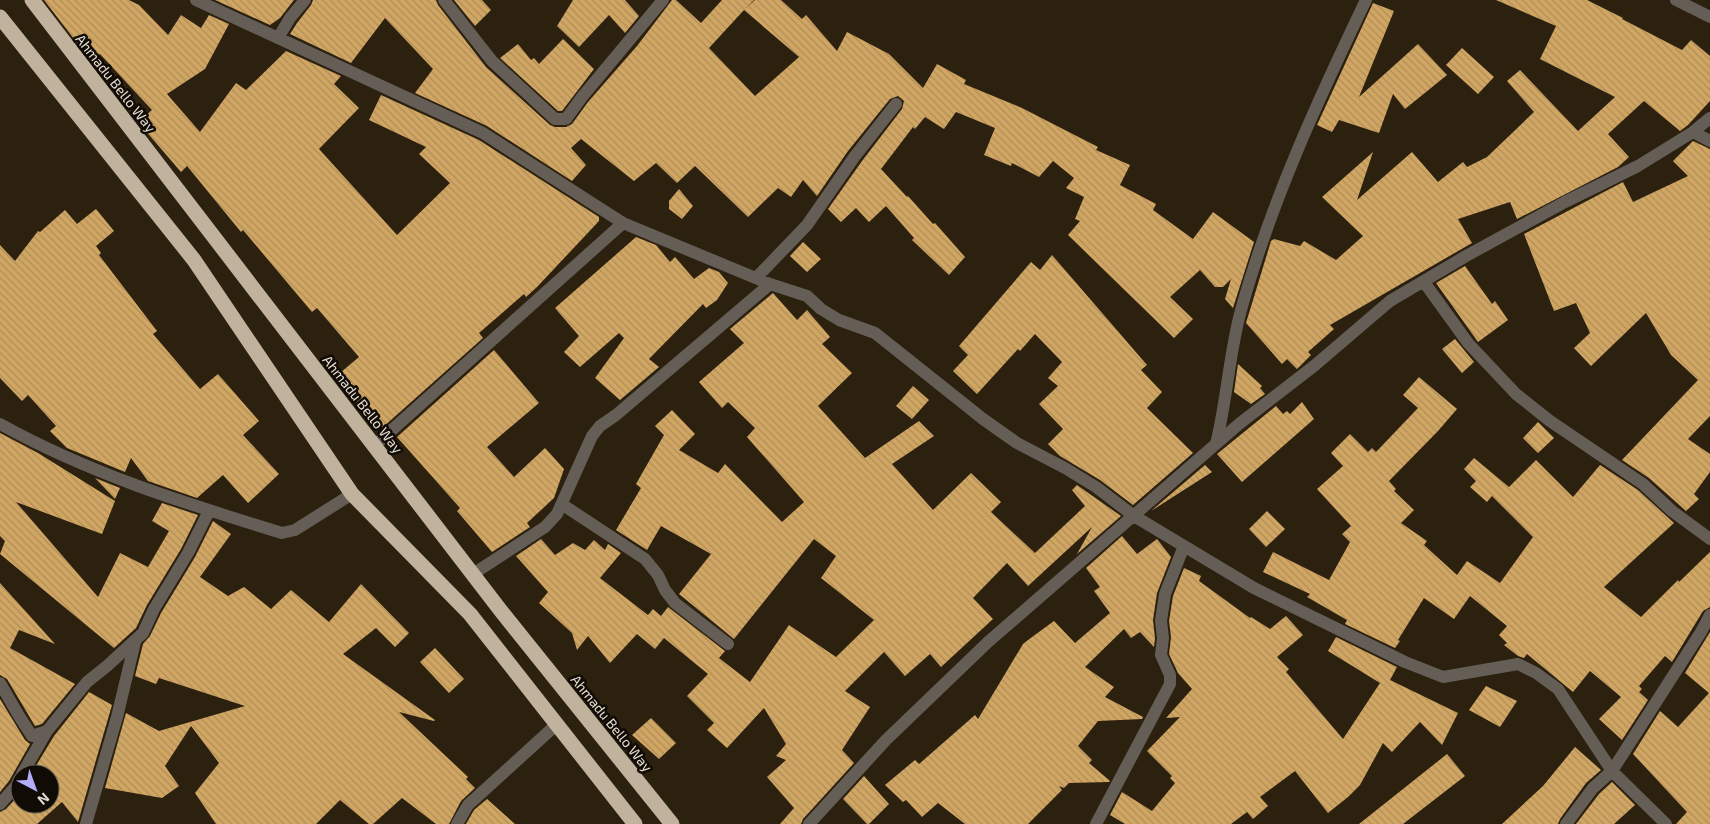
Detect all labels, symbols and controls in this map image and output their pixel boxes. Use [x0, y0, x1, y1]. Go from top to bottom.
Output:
street label: Ahmadu Bello Way [73, 31, 160, 136]
street label: Ahmadu Bello Way [320, 352, 407, 457]
street label: Ahmadu Bello Way [568, 671, 657, 775]
north arrow [10, 764, 60, 814]
text: N [34, 789, 53, 809]

